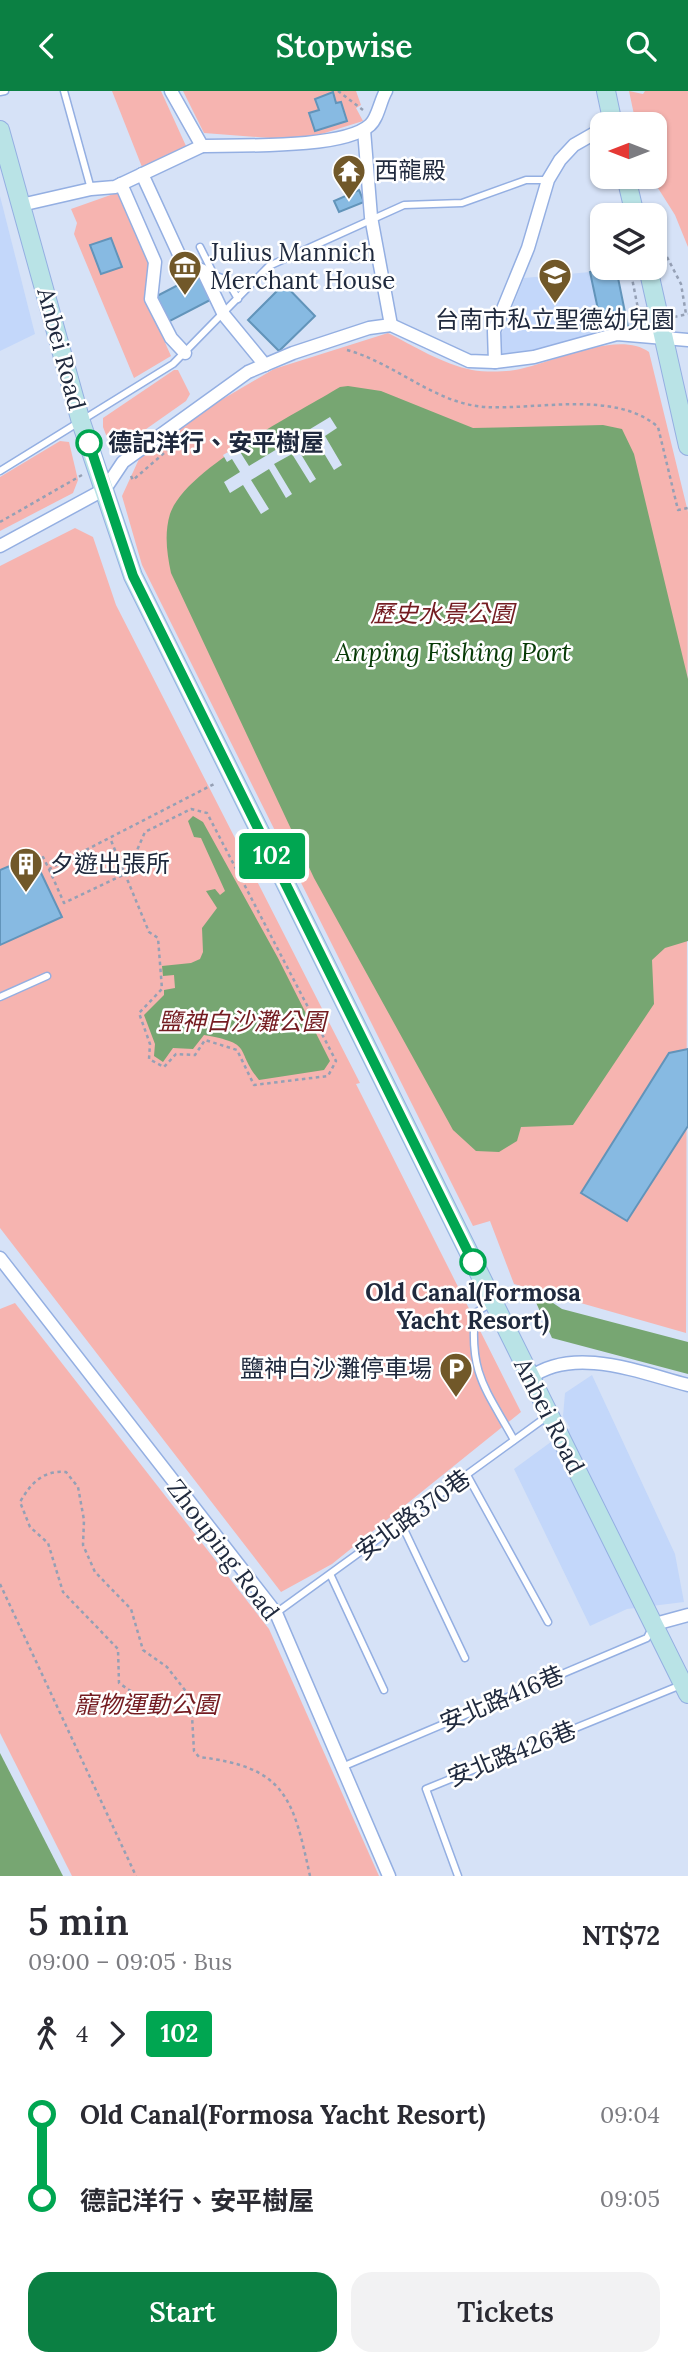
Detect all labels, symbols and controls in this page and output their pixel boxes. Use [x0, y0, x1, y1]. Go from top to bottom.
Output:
text: Stopwise [275, 25, 413, 66]
icon: back [28, 27, 66, 65]
icon: search [622, 27, 660, 65]
north arrow [590, 112, 667, 189]
map controls [590, 112, 667, 280]
temple icon: 西㡣殿 [330, 152, 368, 201]
place label: 西㡣殿 [374, 155, 446, 186]
button: layers [590, 203, 667, 280]
place label: Julius Mannich Merchant House [209, 237, 395, 296]
museum icon: Julius Mannich Merchant House [166, 248, 204, 297]
school or university icon: 台南市私立聖德幼兒園 [536, 256, 574, 305]
street label: Anbei Road [30, 283, 93, 413]
place label: 台南市私立聖德幼兒園 [435, 304, 675, 335]
place label: 德記洋行、安平樹屋 [108, 427, 324, 458]
marker: 德記洋行、安平樹屋 [76, 430, 102, 456]
park label: 歷史水景公園 [370, 598, 517, 629]
water label: Anping Fishing Port [334, 635, 571, 668]
line badge: 102 [232, 833, 312, 879]
text: 102 [253, 840, 291, 871]
building icon: 夕遊出張所 [7, 845, 45, 894]
place label: 夕遊出張所 [50, 848, 170, 879]
park label: 鹽神白沙灘公園 [158, 1006, 329, 1037]
marker: Old Canal(Formosa Yacht Resort) [460, 1249, 486, 1275]
place label: Old Canal(Formosa Yacht Resort) [365, 1277, 581, 1336]
parking icon: 鹽神白沙灘停車場 [437, 1350, 475, 1399]
street label: Anbei Road [507, 1352, 592, 1479]
place label: 鹽神白沙灘停車場 [240, 1353, 432, 1384]
street label: 安北路370巷 [349, 1462, 476, 1567]
street label: Zhouping Road [160, 1473, 286, 1626]
street label: 安北路416巷 [435, 1659, 568, 1739]
park label: 寵物運動公園 [74, 1689, 221, 1720]
street label: 安北路426巷 [443, 1714, 581, 1793]
text: 5 min [28, 1897, 129, 1945]
text: NT$72 [582, 1919, 660, 1952]
text: 09:00 – 09:05 · Bus [28, 1947, 232, 1976]
icon: walk [28, 2015, 66, 2053]
icon: forward [98, 2015, 136, 2053]
text: 102 [160, 2018, 198, 2049]
text: 4 [76, 2019, 88, 2048]
text: Old Canal(Formosa Yacht Resort) [80, 2098, 485, 2131]
text: 09:04 [600, 2100, 660, 2129]
text: 德記洋行、安平樹屋 [80, 2184, 314, 2217]
text: 09:05 [600, 2184, 660, 2213]
button: Start [28, 2272, 337, 2352]
button: Tickets [351, 2272, 660, 2352]

